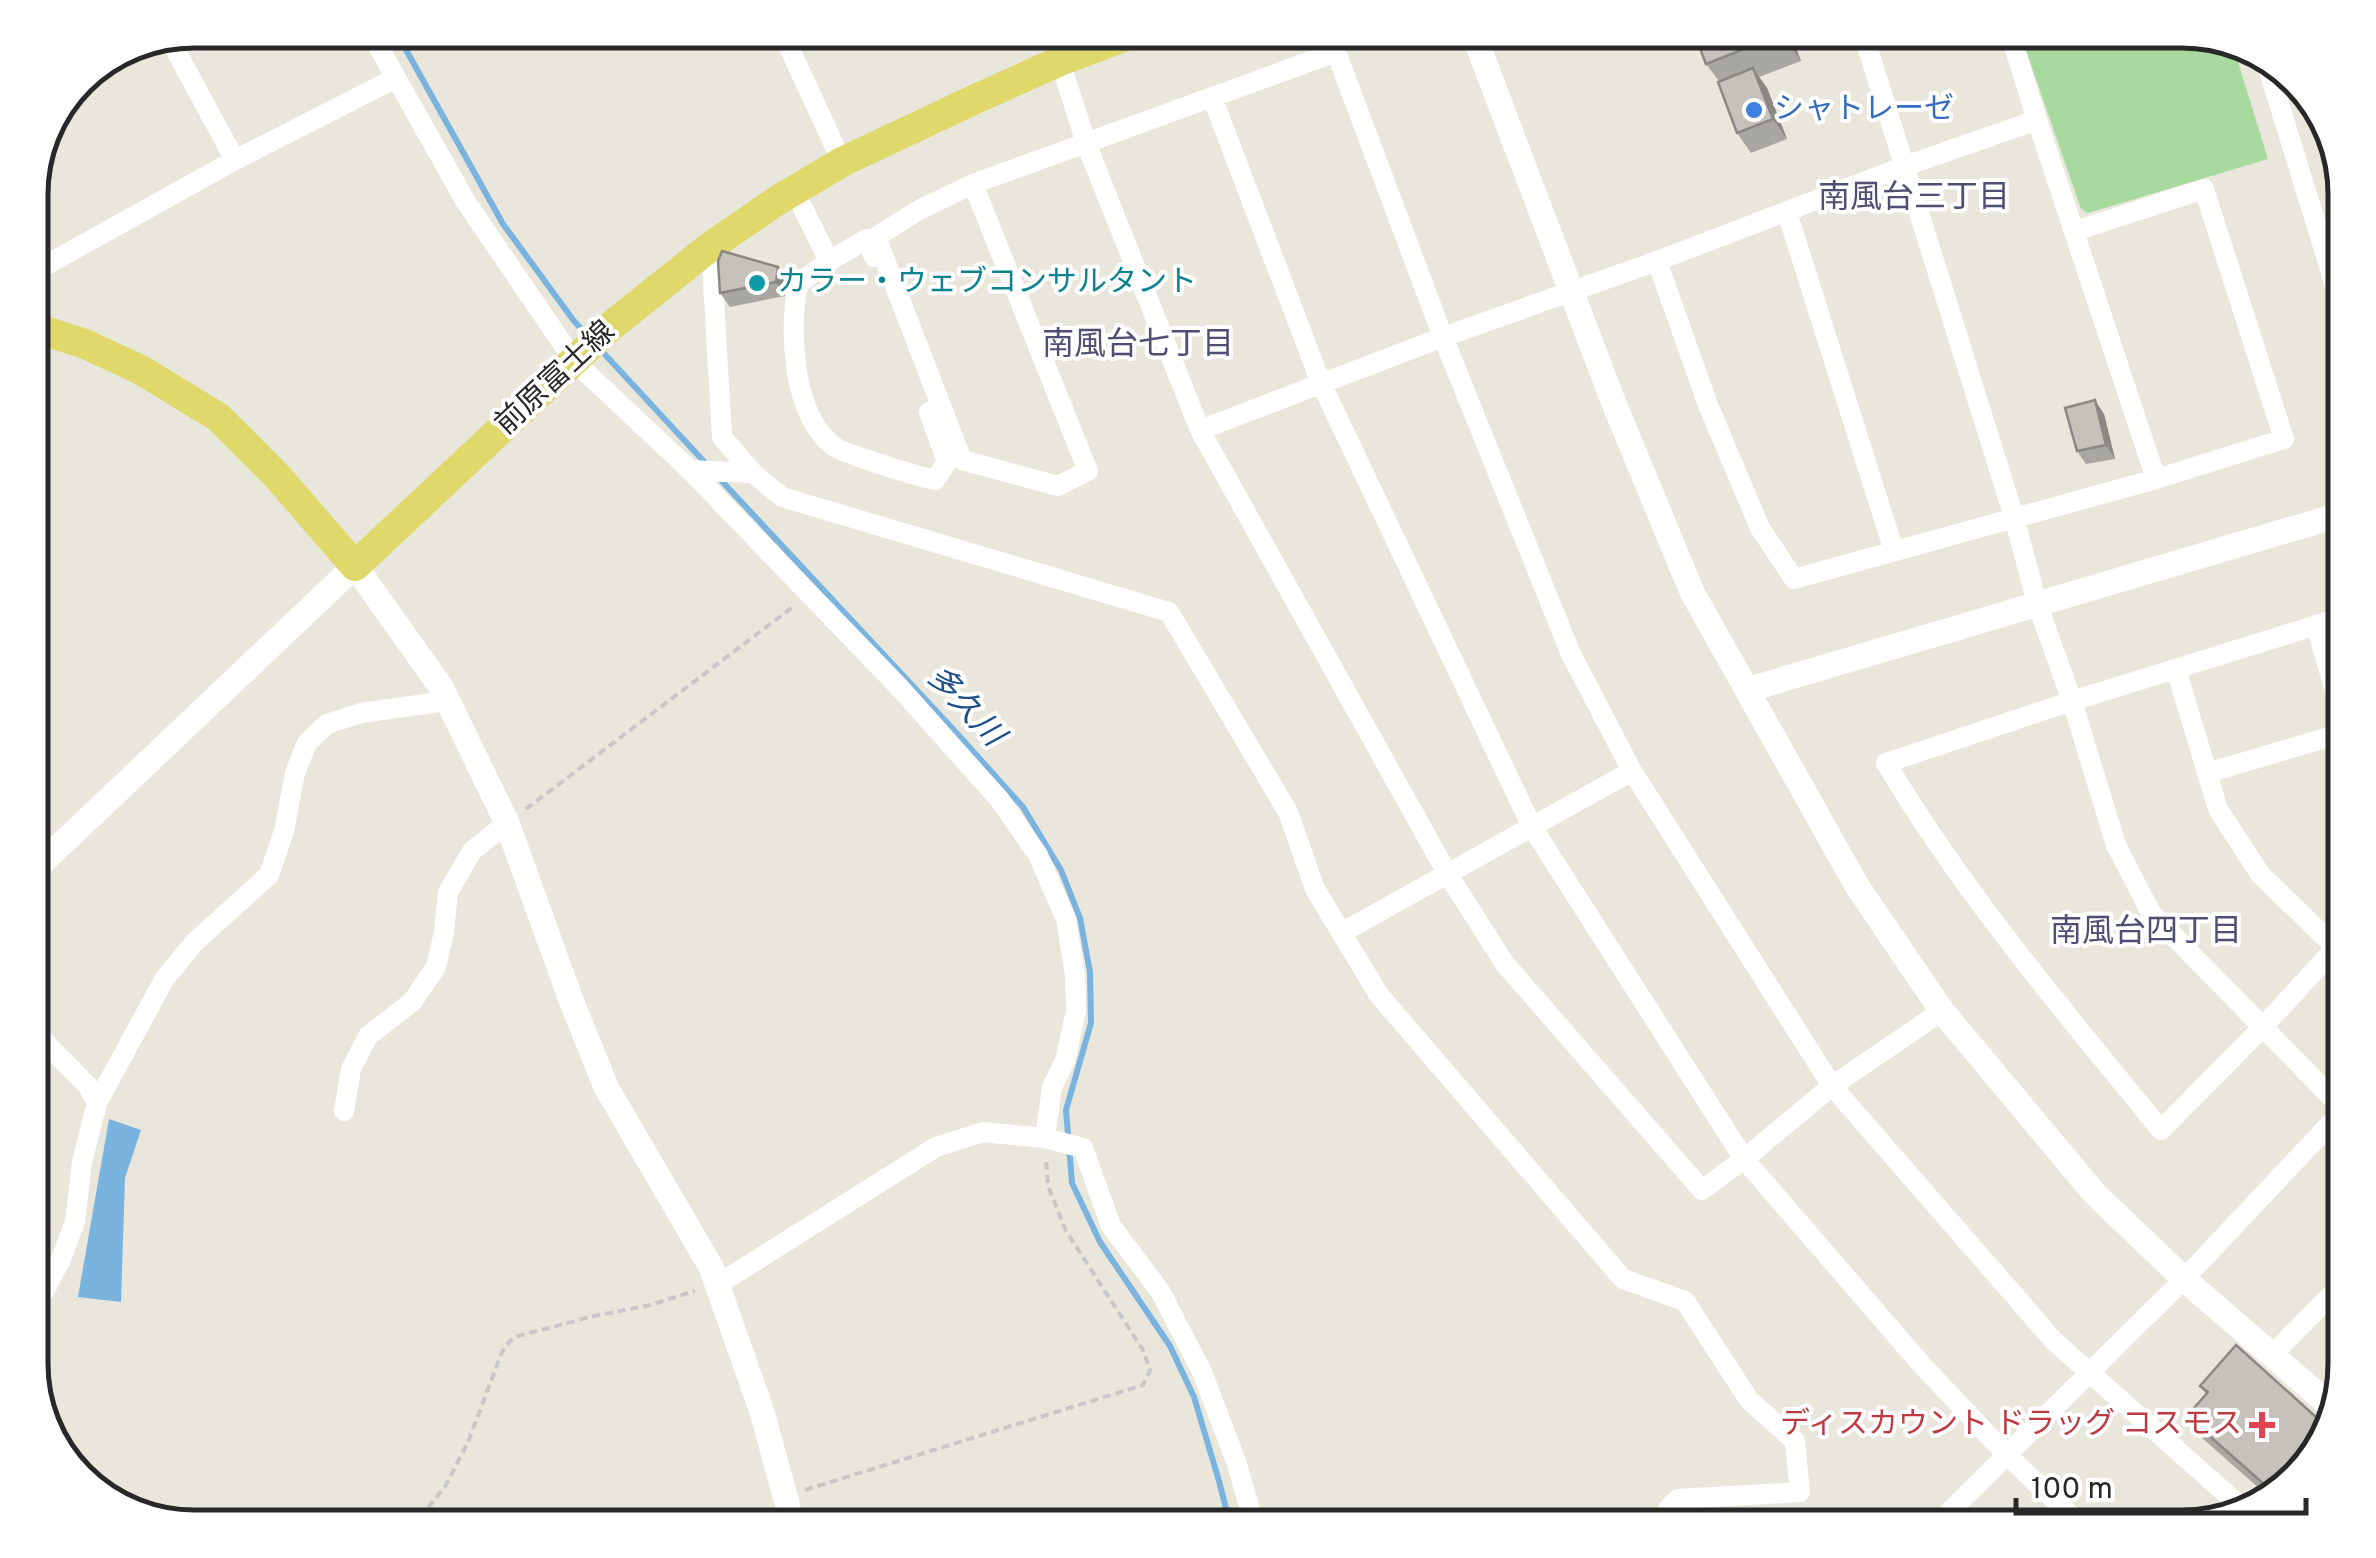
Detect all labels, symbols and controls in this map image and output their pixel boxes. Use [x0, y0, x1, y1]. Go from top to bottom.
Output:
place label: シャトレーゼ [1774, 92, 1954, 129]
marker: シャトレーゼ [1743, 99, 1765, 121]
district label: 南風台三丁目 [1818, 179, 2010, 219]
place label: カラー・ウェブコンサルタント [777, 265, 1197, 302]
marker: カラー・ウェブコンサルタント [746, 272, 768, 294]
street label: 前原富士線 [489, 314, 623, 444]
district label: 南風台七丁目 [1042, 326, 1234, 366]
water label: 多久川 [917, 658, 1013, 758]
district label: 南風台四丁目 [2050, 913, 2242, 953]
place label: ディスカウント ドラッグ コスモス [1780, 1407, 2242, 1444]
marker: ディスカウント ドラッグ コスモス [2251, 1414, 2273, 1436]
scale bar [2016, 1453, 2306, 1515]
text: 100 m [2031, 1472, 2113, 1509]

